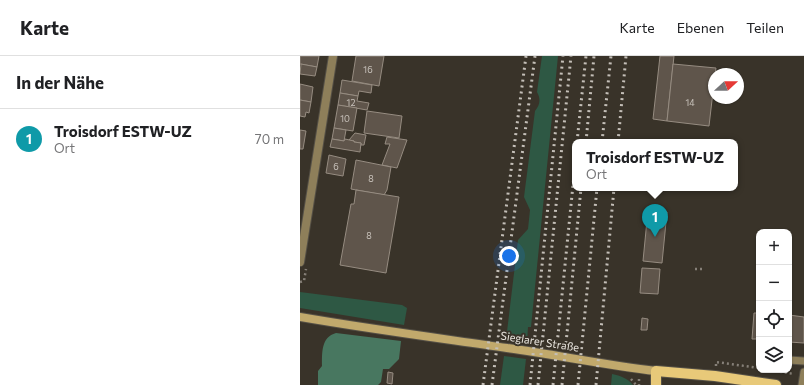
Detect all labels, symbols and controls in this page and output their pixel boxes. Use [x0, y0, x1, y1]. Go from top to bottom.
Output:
text: Karte [20, 16, 69, 39]
text: Karte [619, 19, 655, 36]
text: Ebenen [677, 19, 724, 36]
text: Teilen [746, 19, 784, 36]
house number: 16 [363, 64, 373, 75]
north arrow [708, 68, 744, 104]
text: In der Nähe [16, 72, 104, 93]
house number: 12 [347, 97, 355, 108]
house number: 14 [685, 97, 695, 108]
house number: 10 [340, 113, 350, 124]
text: Troisdorf ESTW-UZ [54, 122, 192, 140]
text: 1 [26, 131, 32, 147]
text: 70 m [255, 131, 284, 147]
popup [572, 139, 738, 191]
text: Ort [54, 140, 75, 156]
text: Troisdorf ESTW-UZ [586, 148, 724, 166]
house number: 6 [333, 161, 339, 172]
text: Ort [586, 166, 607, 182]
house number: 8 [368, 173, 374, 184]
pin: 1 [642, 204, 668, 237]
map controls [756, 229, 792, 373]
button: + [756, 229, 792, 265]
house number: 8 [366, 230, 372, 241]
your location [499, 246, 519, 266]
button: − [756, 265, 792, 301]
button: locate [756, 301, 792, 337]
street label: Sieglarer Straße [500, 328, 580, 354]
button: layers [756, 337, 792, 373]

